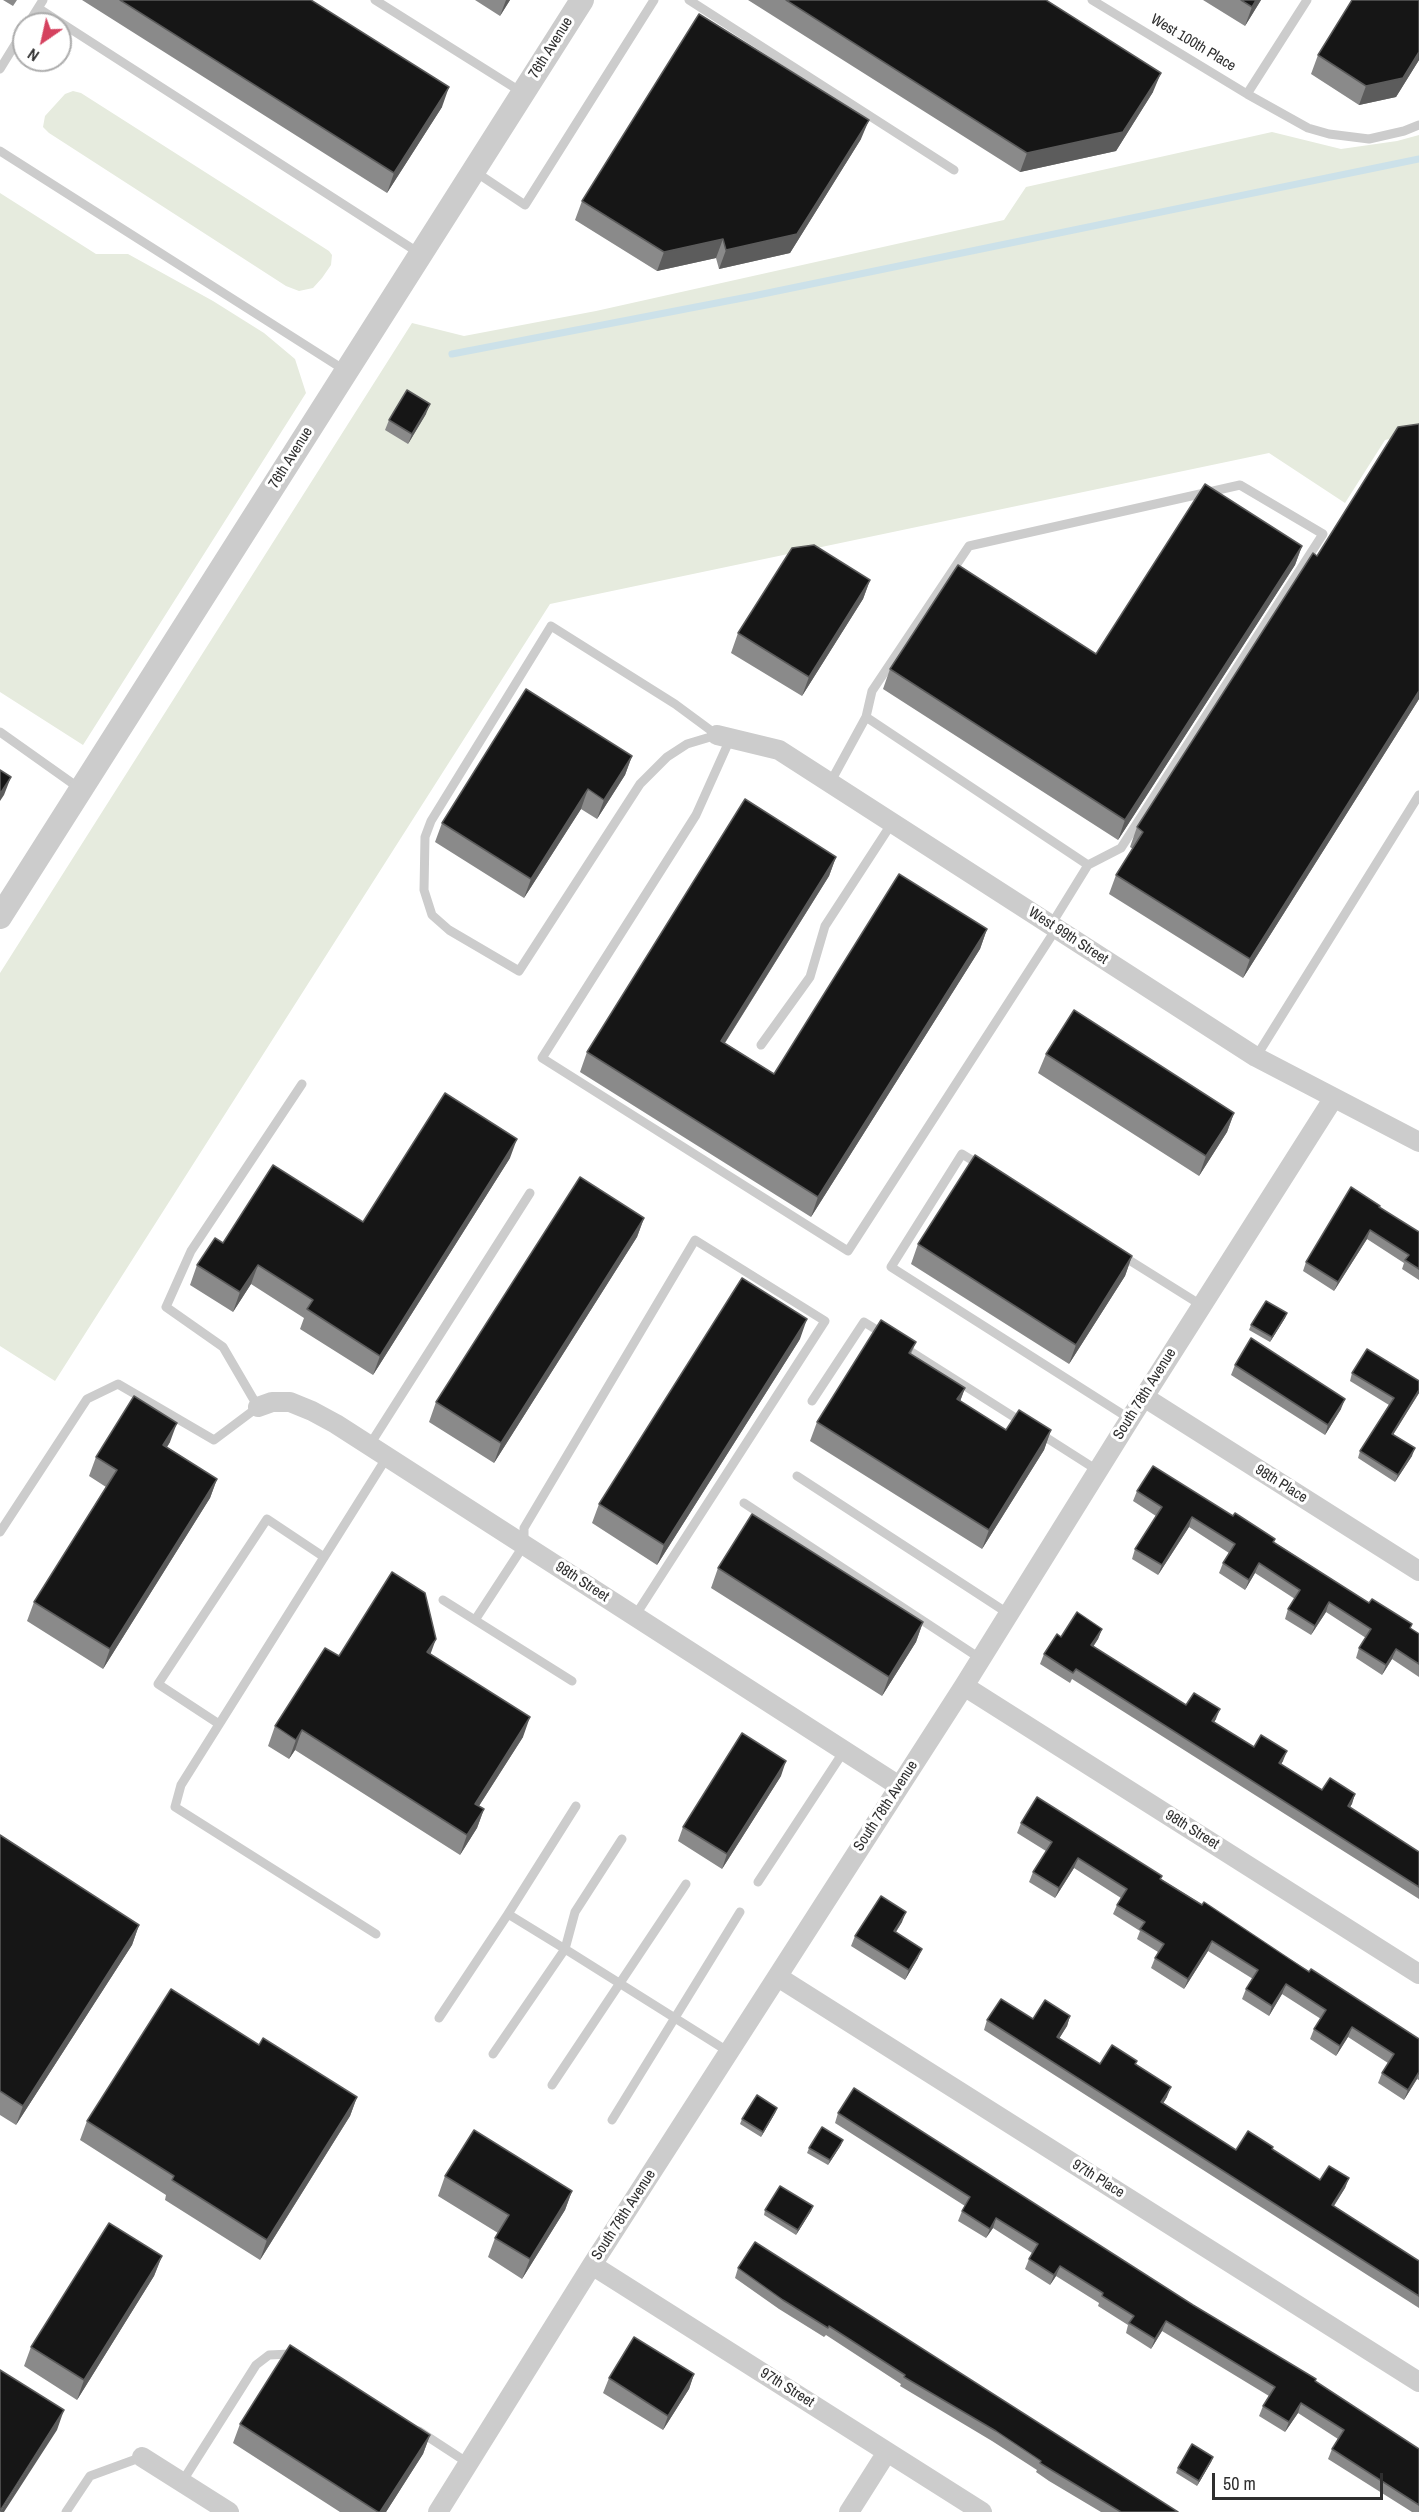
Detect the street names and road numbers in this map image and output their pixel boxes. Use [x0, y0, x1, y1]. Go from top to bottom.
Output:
street label: West 100th Place [1147, 11, 1239, 75]
street label: 76th Avenue [525, 14, 577, 82]
street label: 76th Avenue [265, 424, 317, 492]
street label: West 99th Street [1025, 904, 1111, 968]
street label: South 78th Avenue [1110, 1345, 1180, 1443]
street label: 98th Place [1252, 1461, 1310, 1507]
street label: 98th Street [552, 1558, 612, 1606]
street label: South 78th Avenue [850, 1757, 922, 1855]
street label: 98th Street [1162, 1806, 1222, 1854]
street label: 97th Place [1069, 2156, 1127, 2202]
street label: South 78th Avenue [588, 2166, 660, 2264]
street label: 97th Street [757, 2364, 817, 2412]

